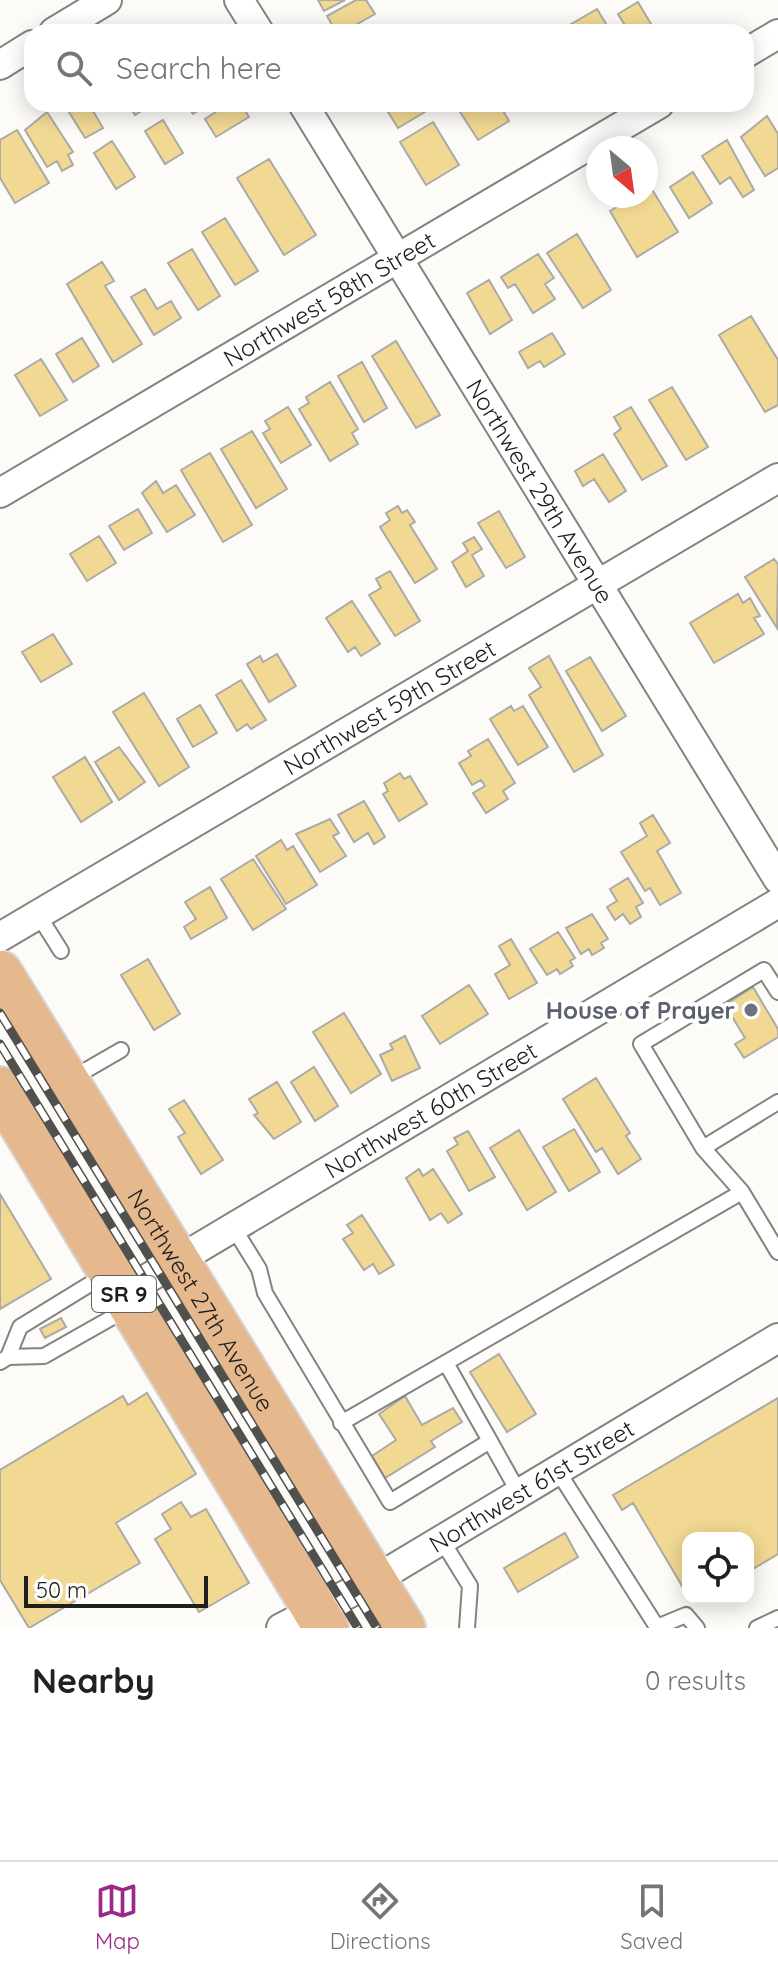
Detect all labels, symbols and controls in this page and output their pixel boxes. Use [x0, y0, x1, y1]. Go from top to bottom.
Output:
search box [24, 24, 754, 112]
icon: search [52, 46, 96, 90]
text: Search here [116, 49, 282, 87]
north arrow [586, 136, 658, 208]
street label: Northwest 58th Street [218, 225, 440, 373]
street label: Northwest 29th Avenue [460, 373, 620, 609]
street label: Northwest 59th Street [278, 633, 501, 781]
place label: House of Prayer [546, 995, 735, 1025]
marker: House of Prayer [742, 1001, 760, 1019]
street label: Northwest 60th Street [319, 1035, 542, 1185]
street label: Northwest 27th Avenue [121, 1183, 281, 1417]
road number: SR 9 [92, 1276, 156, 1312]
street label: Northwest 61st Street [423, 1413, 639, 1559]
map controls [682, 1532, 754, 1604]
button: locate [682, 1532, 754, 1604]
scale bar [24, 1572, 208, 1608]
text: 50 m [36, 1576, 87, 1604]
text: Nearby [32, 1659, 155, 1702]
text: 0 results [645, 1664, 746, 1697]
tab: Map [95, 1879, 140, 1955]
tab: Directions [330, 1879, 430, 1955]
tab: Saved [620, 1879, 683, 1955]

